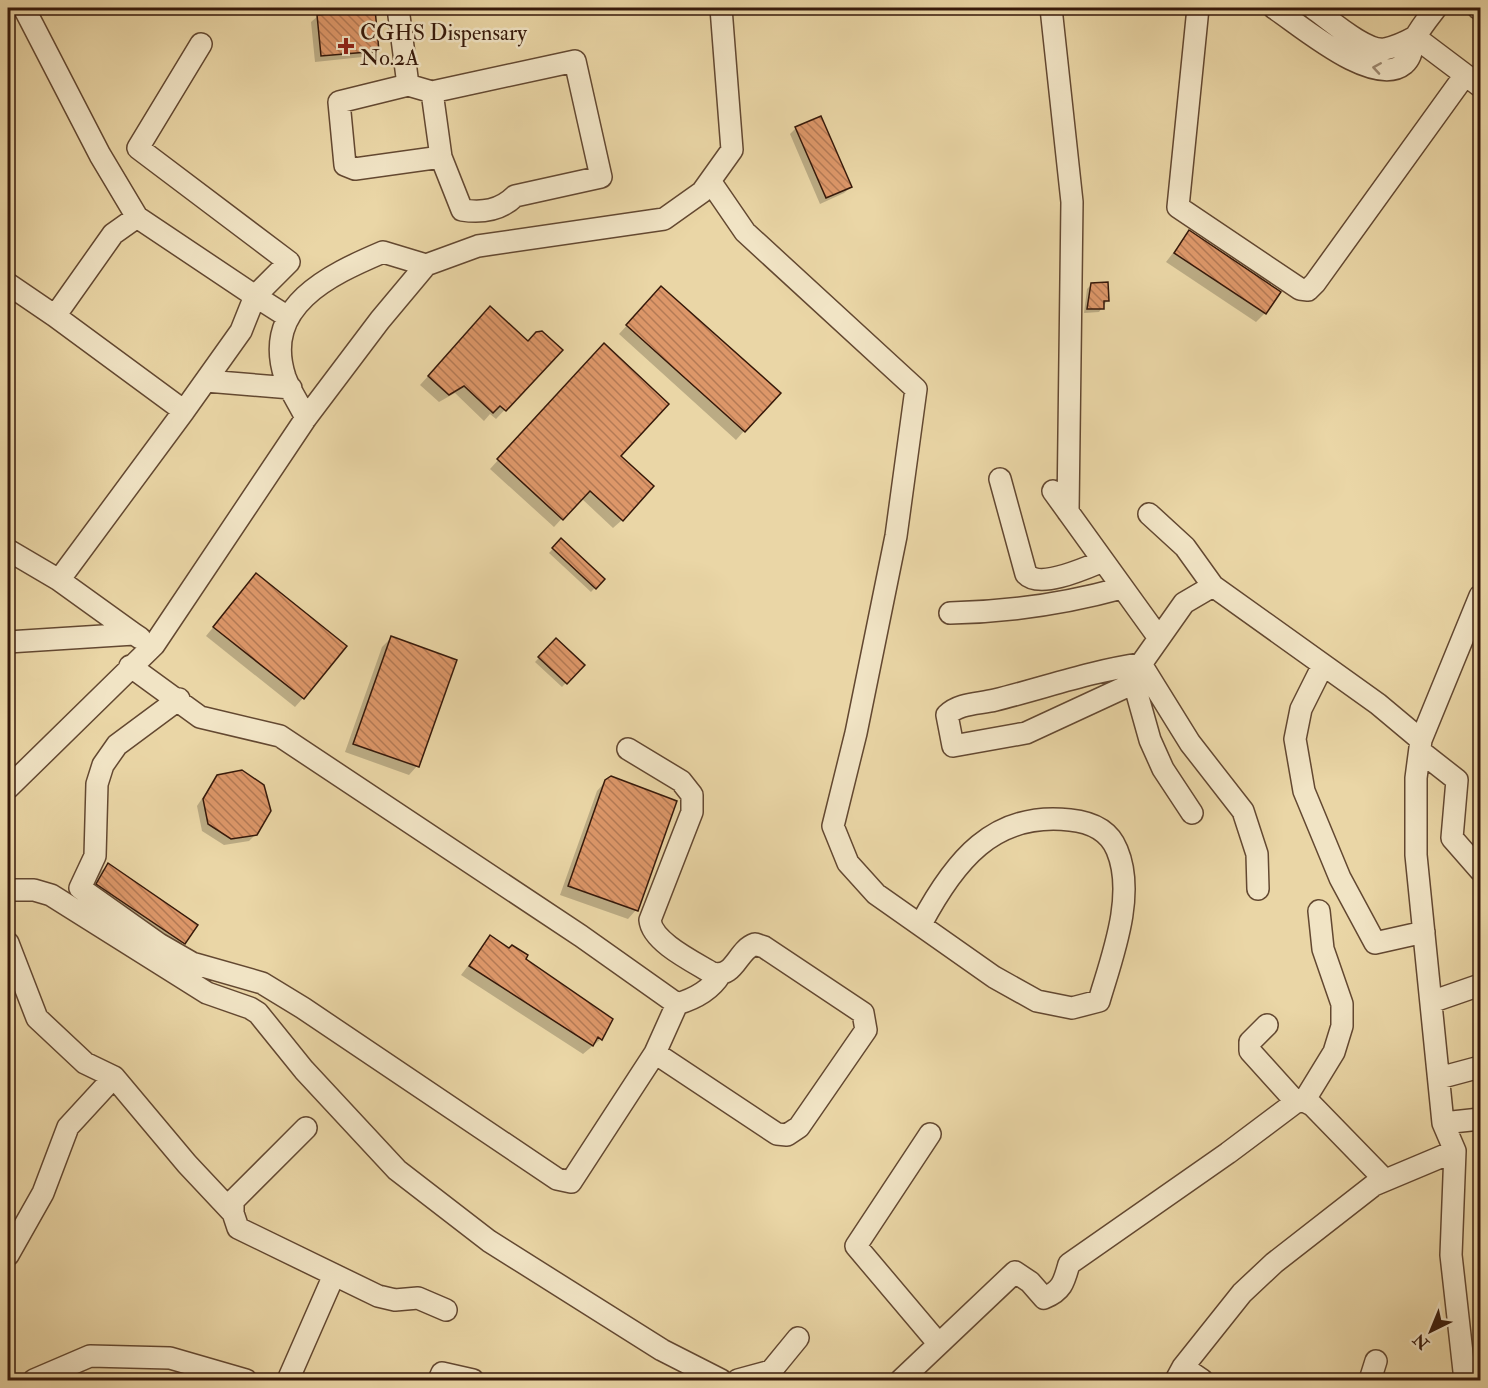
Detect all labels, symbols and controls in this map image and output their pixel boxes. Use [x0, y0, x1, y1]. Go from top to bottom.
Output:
place label: CGHS Dispensary No.2A [360, 19, 527, 72]
marker: CGHS Dispensary No.2A [337, 37, 355, 55]
one-way arrow [1372, 62, 1382, 75]
north arrow [1401, 1301, 1461, 1361]
text: N [1409, 1329, 1434, 1354]

